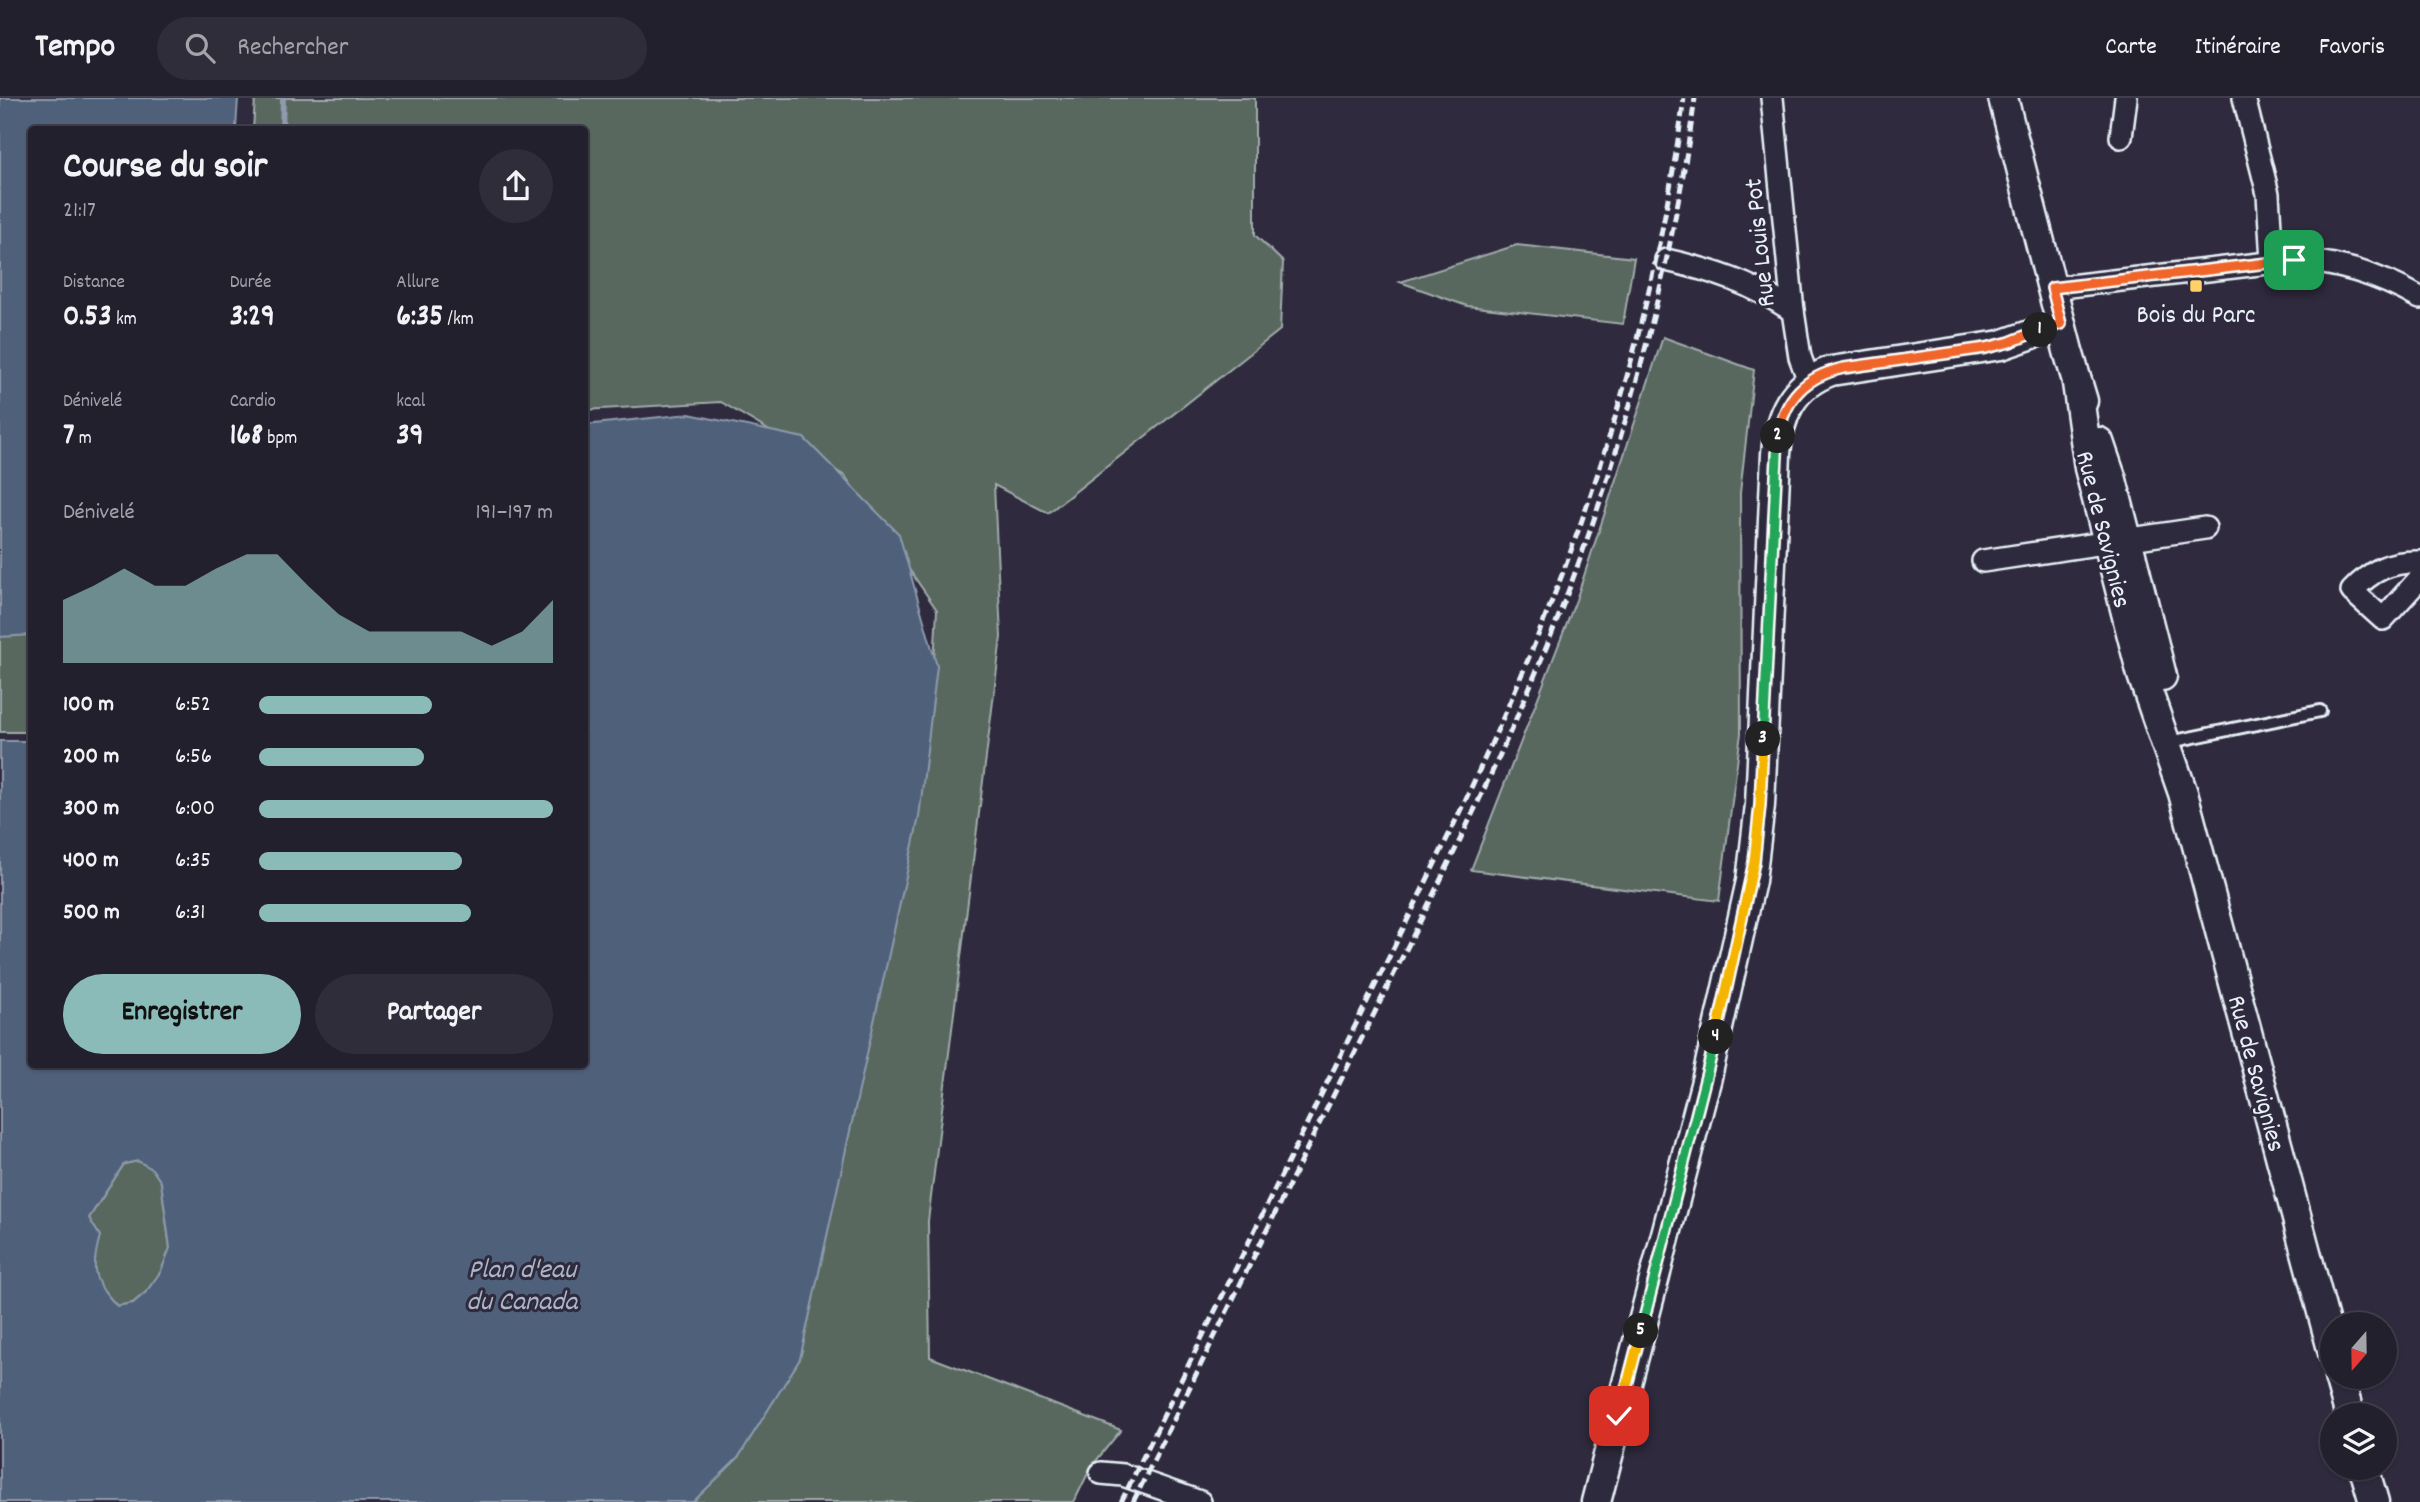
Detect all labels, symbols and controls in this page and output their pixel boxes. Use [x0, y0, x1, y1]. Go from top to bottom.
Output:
search box [157, 17, 647, 80]
text: Tempo [35, 25, 115, 72]
icon: search [181, 29, 219, 67]
text: Rechercher [237, 30, 348, 67]
text: Carte [2105, 31, 2157, 65]
text: Itinéraire [2195, 31, 2281, 65]
text: Favoris [2319, 31, 2385, 65]
text: Course du soir [63, 141, 267, 196]
button: share [479, 149, 553, 223]
street label: Rue Louis Pot [1736, 176, 1787, 309]
text: 21:17 [63, 195, 96, 228]
pin [2264, 230, 2324, 290]
icon: arrive [2275, 241, 2313, 279]
text: Distance [63, 270, 125, 297]
text: Durée [230, 270, 271, 297]
text: Allure [396, 270, 439, 297]
marker: Bois du Parc [2188, 278, 2204, 294]
text: 0.53 [63, 297, 112, 340]
text: 3:29 [230, 297, 275, 340]
text: 6:35 [396, 297, 443, 340]
place label: Bois du Parc [2136, 298, 2256, 335]
text: km [112, 307, 137, 334]
text: /km [443, 307, 474, 334]
pin: 1 [2022, 313, 2058, 348]
text: 1 [2037, 316, 2042, 343]
text: Dénivelé [63, 389, 122, 416]
text: Cardio [230, 389, 276, 416]
text: kcal [396, 389, 425, 416]
text: 7 [63, 416, 75, 459]
text: 168 [230, 416, 263, 459]
text: 39 [396, 416, 423, 459]
pin: 2 [1760, 418, 1796, 454]
text: 2 [1773, 422, 1782, 449]
text: m [75, 426, 92, 453]
text: bpm [263, 426, 297, 453]
street label: Rue de Savignies [2064, 447, 2139, 612]
text: Dénivelé [63, 497, 135, 530]
text: 191–197 m [476, 497, 553, 530]
text: 100 m [63, 689, 114, 722]
text: 6:52 [175, 689, 211, 722]
pin: 3 [1746, 722, 1780, 756]
text: 3 [1758, 725, 1767, 752]
text: 200 m [63, 741, 119, 774]
text: 6:56 [175, 741, 212, 774]
text: 300 m [63, 793, 119, 826]
text: 6:00 [175, 793, 215, 826]
text: 400 m [63, 845, 119, 878]
text: 6:35 [175, 845, 211, 878]
text: 500 m [63, 897, 120, 930]
text: 6:31 [175, 897, 205, 930]
button: Enregistrer [63, 974, 301, 1054]
button: Partager [315, 974, 553, 1054]
street label: Rue de Savignies [2216, 992, 2293, 1156]
pin: 4 [1698, 1020, 1734, 1054]
text: 4 [1712, 1023, 1719, 1050]
water label: Plan d'eau du Canada [467, 1252, 579, 1324]
north arrow [2320, 1312, 2398, 1390]
map controls [2320, 1312, 2397, 1480]
pin: 5 [1624, 1314, 1658, 1348]
text: 5 [1636, 1317, 1645, 1344]
pin [1589, 1386, 1649, 1446]
icon: check [1600, 1397, 1638, 1435]
button: layers [2320, 1403, 2397, 1480]

